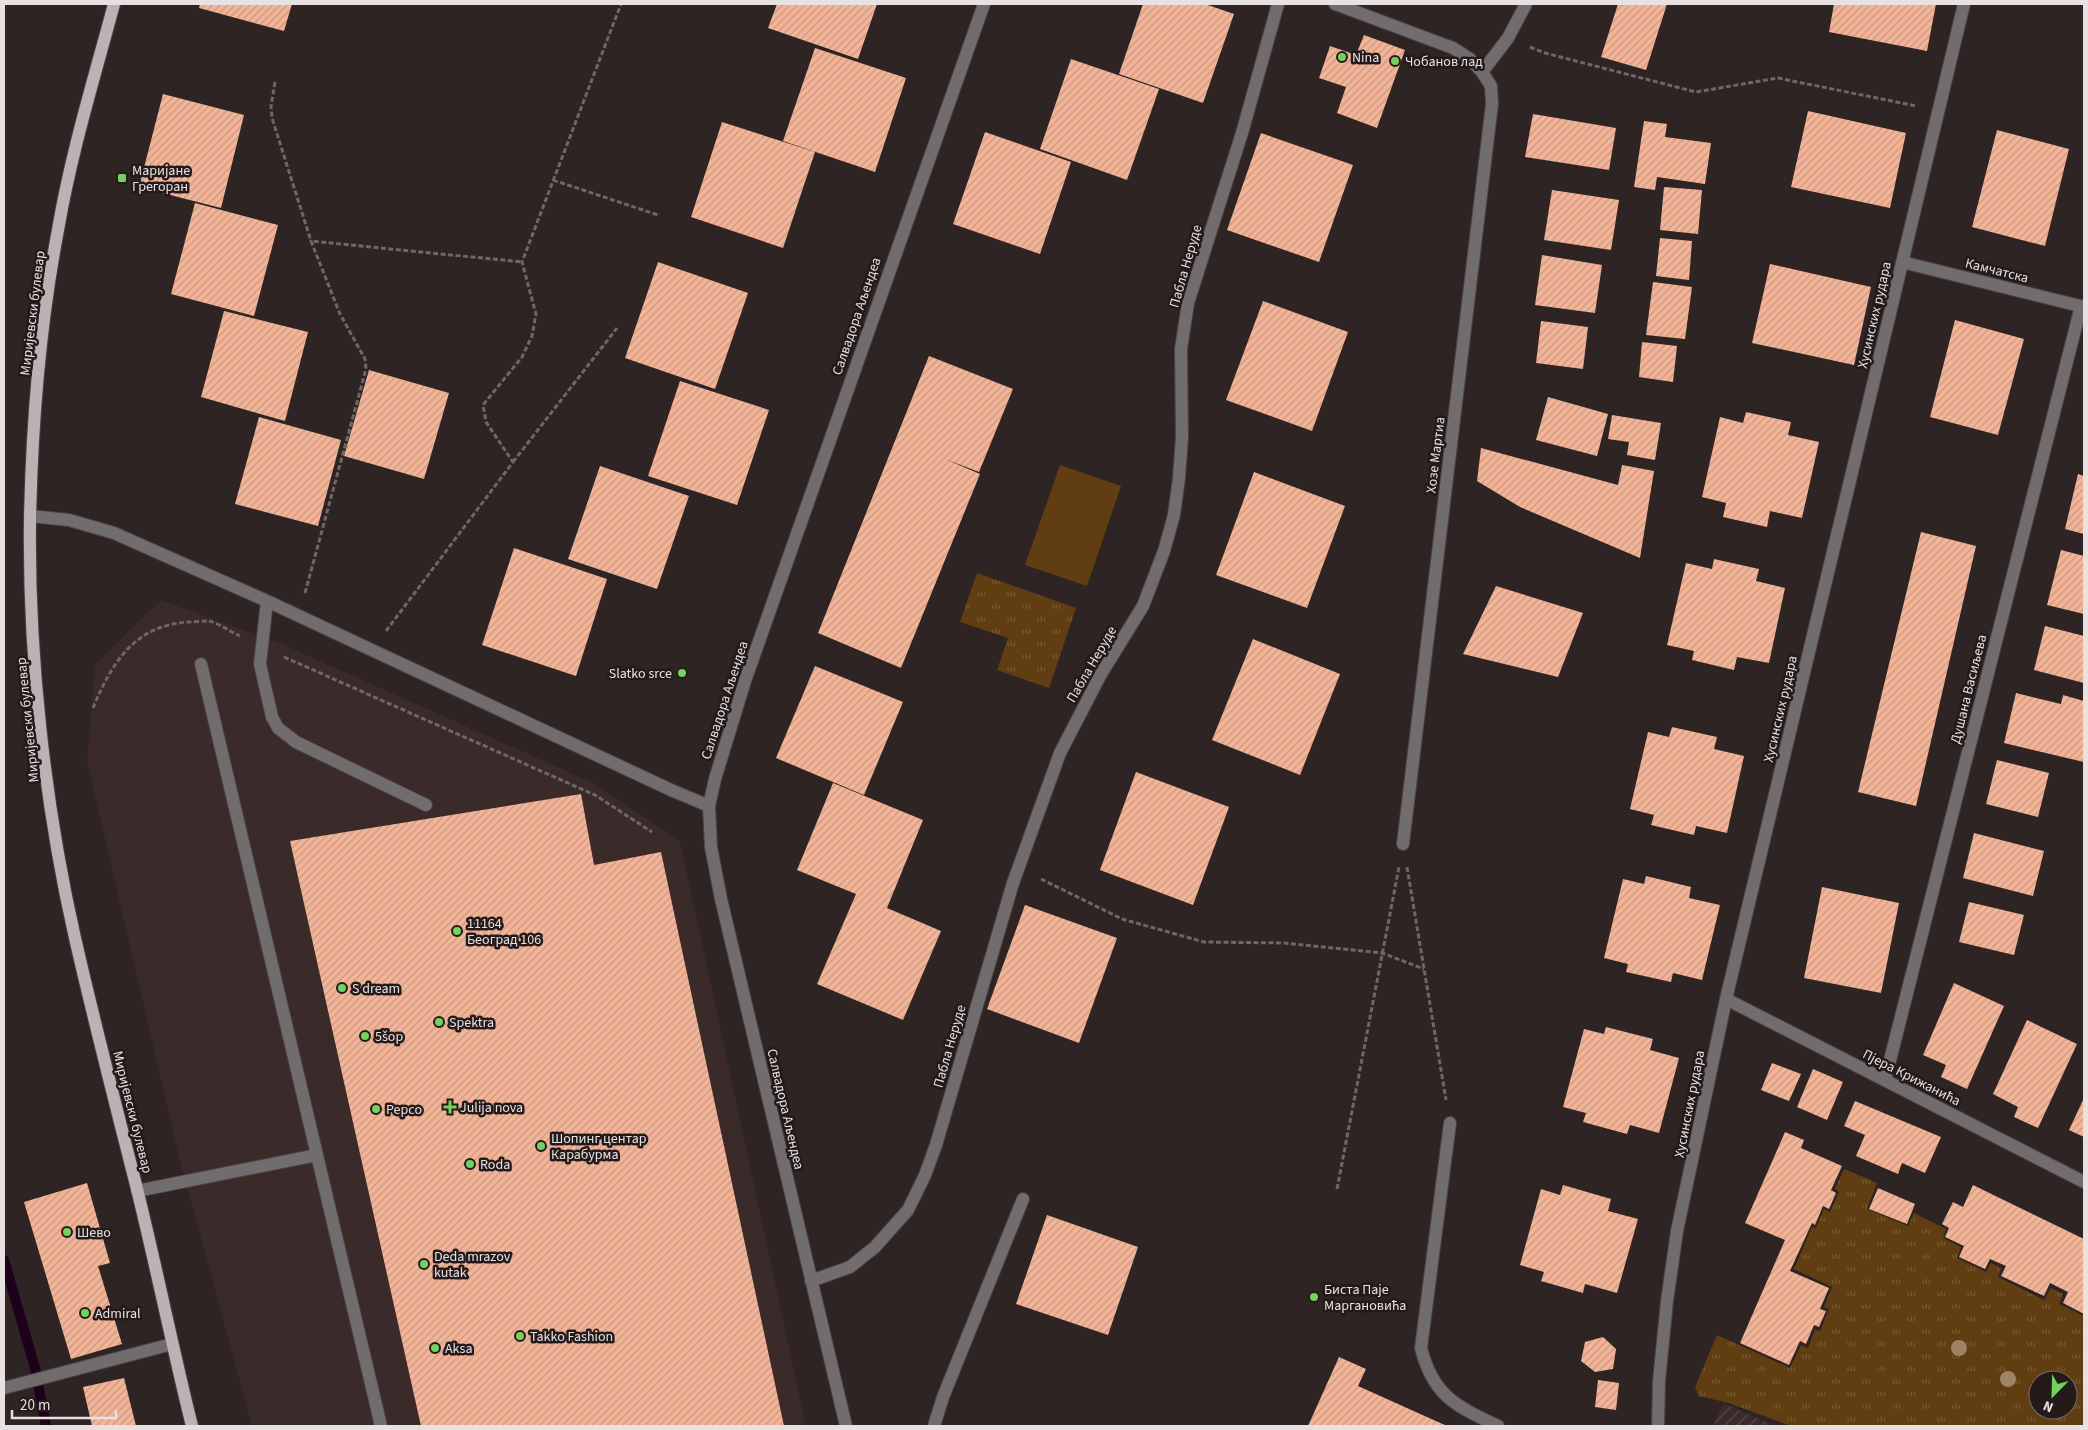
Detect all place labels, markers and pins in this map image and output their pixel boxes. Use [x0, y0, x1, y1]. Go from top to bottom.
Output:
place label: Nina [1352, 48, 1379, 68]
marker: Nina [1336, 51, 1348, 63]
place label: Чобанов лад [1405, 52, 1483, 72]
marker: Чобанов лад [1389, 55, 1401, 67]
place label: Маријане Грегоран [132, 161, 190, 197]
marker: Маријане Грегоран [116, 172, 128, 184]
place label: Slatko srce [609, 664, 672, 684]
marker: Slatko srce [676, 667, 688, 679]
place label: 11164 Београд 106 [467, 914, 541, 950]
marker: 11164 Београд 106 [451, 925, 463, 937]
place label: S dream [352, 979, 400, 999]
marker: S dream [336, 982, 348, 994]
place label: Spektra [449, 1013, 494, 1033]
marker: Spektra [433, 1016, 445, 1028]
place label: 5šop [375, 1027, 403, 1047]
marker: 5šop [359, 1030, 371, 1042]
place label: Julija nova [460, 1098, 523, 1118]
place label: Pepco [386, 1100, 422, 1120]
marker: Julija nova [444, 1101, 456, 1113]
marker: Pepco [370, 1103, 382, 1115]
place label: Шопинг центар Карабурма [551, 1129, 647, 1165]
marker: Шопинг центар Карабурма [535, 1140, 547, 1152]
place label: Roda [480, 1155, 510, 1175]
marker: Roda [464, 1158, 476, 1170]
place label: Шево [77, 1223, 111, 1243]
marker: Шево [61, 1226, 73, 1238]
place label: Deda mrazov kutak [434, 1247, 511, 1283]
marker: Deda mrazov kutak [418, 1258, 430, 1270]
place label: Биста Паје Маргановића [1324, 1280, 1406, 1316]
marker: Биста Паје Маргановића [1308, 1291, 1320, 1303]
place label: Admiral [95, 1304, 141, 1324]
marker: Admiral [79, 1307, 91, 1319]
place label: Takko Fashion [530, 1327, 613, 1347]
marker: Takko Fashion [514, 1330, 526, 1342]
place label: Aksa [445, 1339, 472, 1359]
marker: Aksa [429, 1342, 441, 1354]

